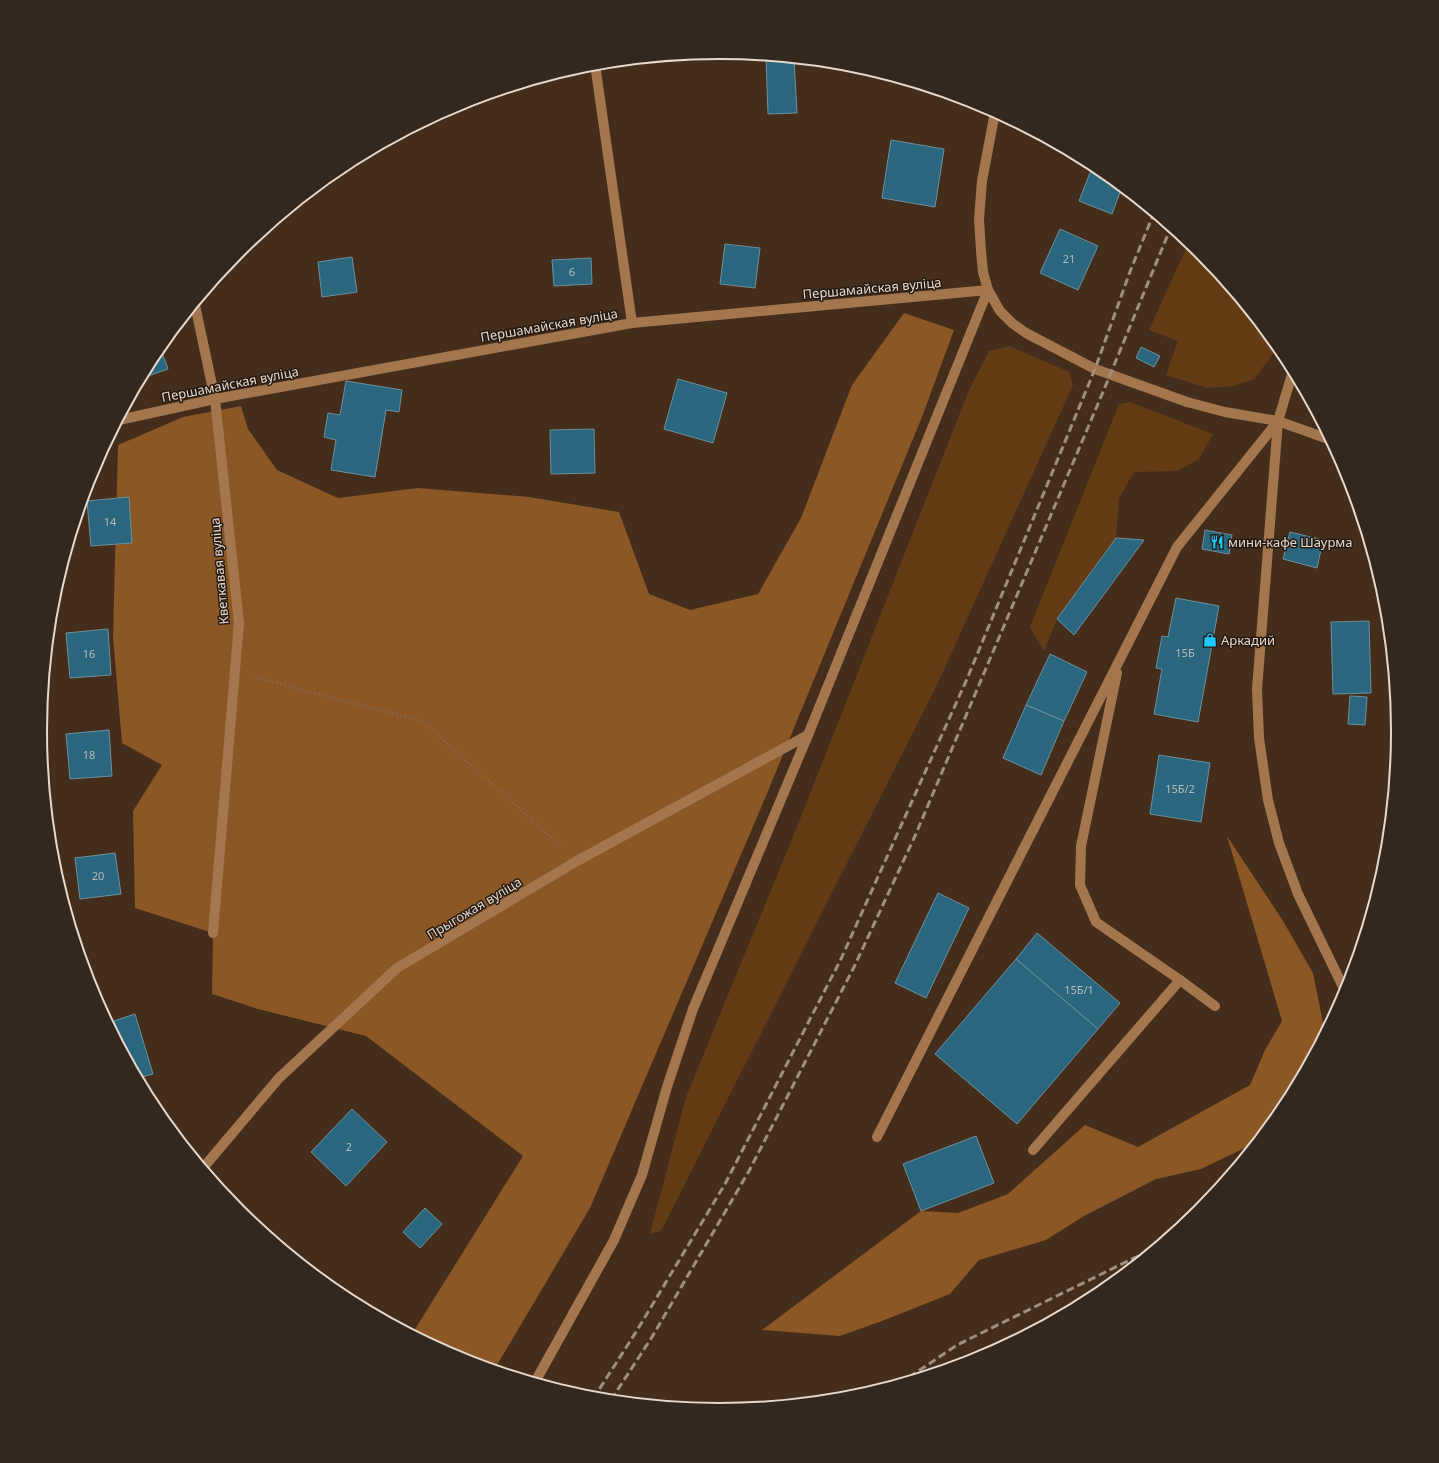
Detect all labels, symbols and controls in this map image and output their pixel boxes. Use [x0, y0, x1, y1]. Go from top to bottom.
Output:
house number: 21 [1063, 251, 1075, 266]
house number: 6 [569, 264, 575, 279]
street label: Першамайская вуліца [802, 273, 942, 303]
street label: Першамайская вуліца [479, 304, 619, 346]
street label: Першамайская вуліца [160, 362, 300, 406]
house number: 14 [104, 514, 117, 529]
street label: Кветкавая вуліца [205, 517, 233, 625]
place label: мини-кафе Шаурма [1228, 533, 1353, 551]
restaurant icon: мини-кафе Шаурма [1209, 534, 1225, 550]
place label: Аркадий [1221, 631, 1275, 649]
shop icon: Аркадий [1202, 632, 1218, 648]
house number: 15Б [1175, 645, 1195, 660]
house number: 16 [83, 646, 95, 661]
house number: 18 [83, 747, 95, 762]
house number: 15Б/2 [1165, 781, 1195, 796]
house number: 20 [92, 868, 104, 883]
street label: Прыгожая вуліца [423, 873, 525, 943]
house number: 15Б/1 [1064, 982, 1094, 997]
house number: 2 [346, 1139, 352, 1154]

